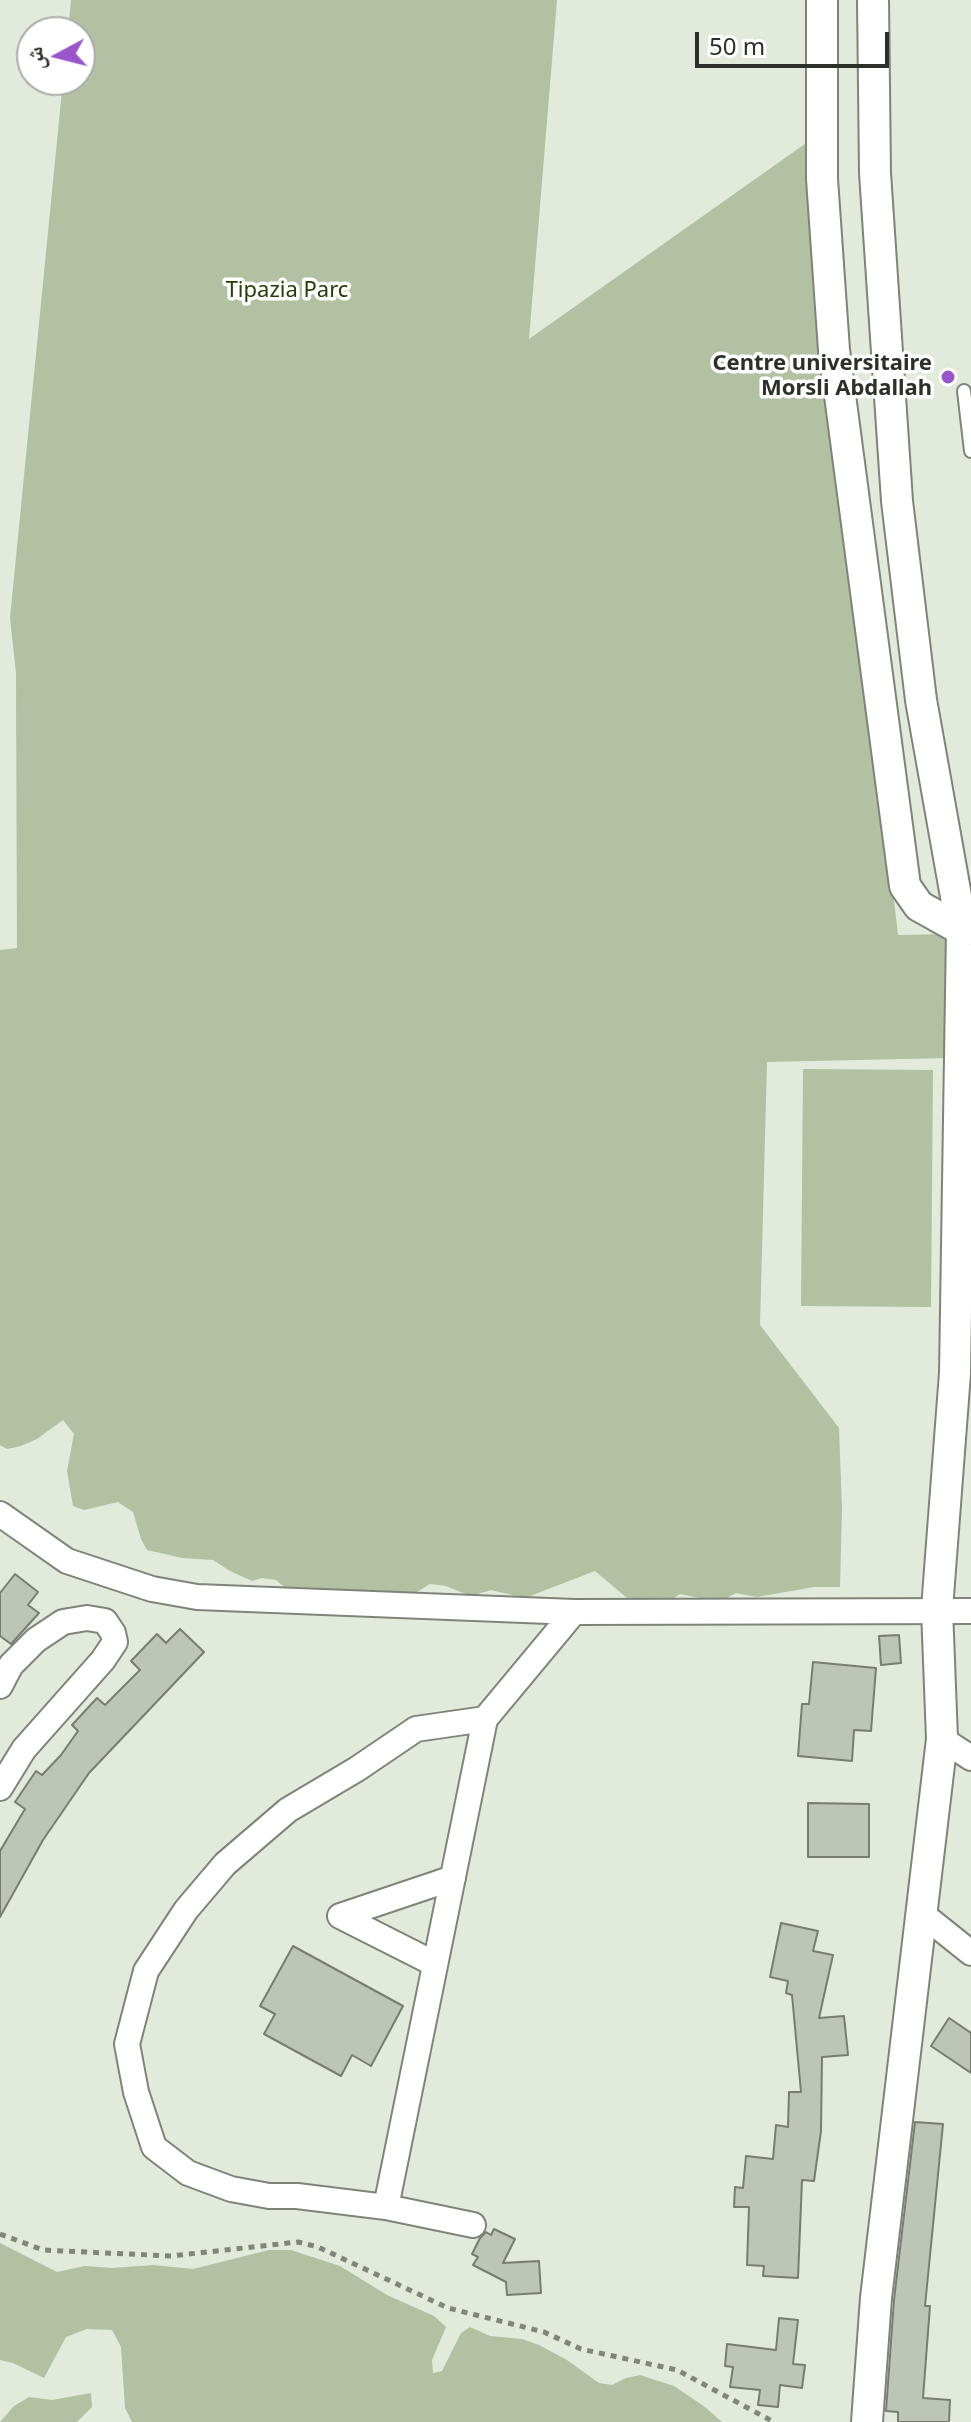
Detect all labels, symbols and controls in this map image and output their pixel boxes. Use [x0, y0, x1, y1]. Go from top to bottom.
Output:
north arrow [16, 16, 96, 96]
scale bar [699, 16, 893, 66]
text: 50 m [709, 29, 765, 62]
text: ش [18, 45, 50, 72]
park label: Tipazia Parc [226, 278, 348, 304]
place label: Centre universitaire Morsli Abdallah [712, 351, 932, 402]
marker: Centre universitaire Morsli Abdallah [939, 368, 957, 386]

